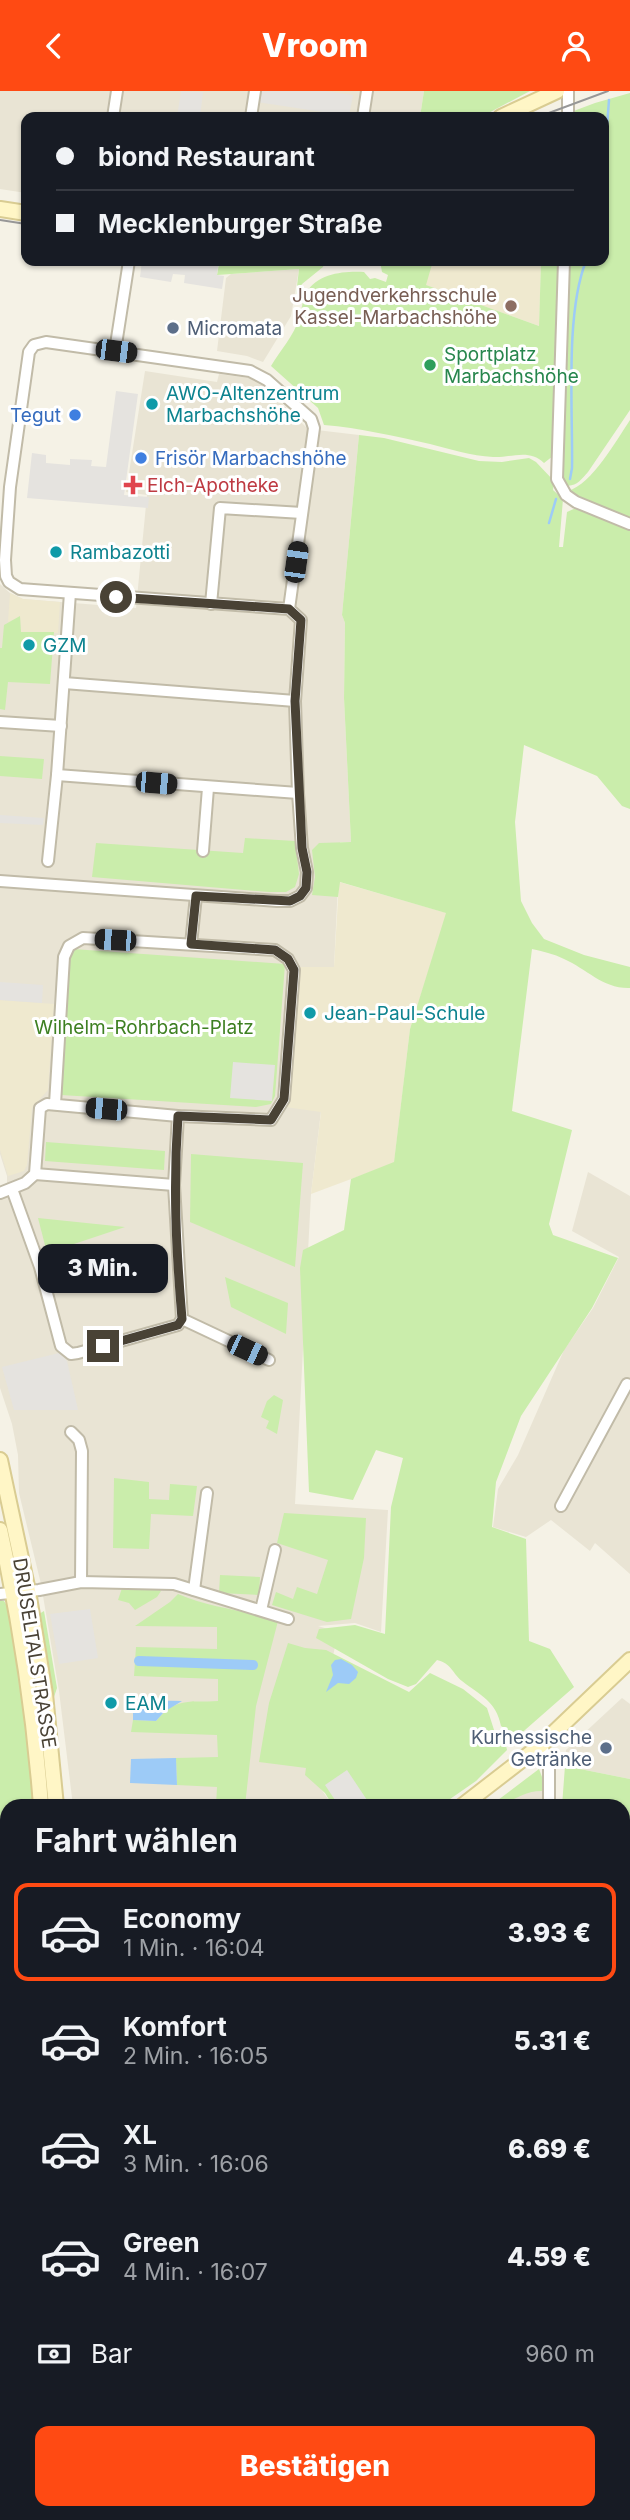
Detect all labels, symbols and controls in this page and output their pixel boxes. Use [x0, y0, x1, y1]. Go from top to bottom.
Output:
text: Vroom [262, 26, 368, 65]
icon: back [35, 27, 73, 65]
icon: person [557, 27, 595, 65]
text: biond Restaurant [98, 141, 315, 172]
text: Mecklenburger Straße [98, 208, 382, 239]
place label: Jugendverkehrsschule Kassel-Marbachshöhe [292, 284, 497, 329]
marker: Jugendverkehrsschule Kassel-Marbachshöhe [503, 298, 519, 314]
place label: Micromata [187, 317, 282, 340]
marker: Micromata [165, 320, 181, 336]
car [94, 338, 139, 364]
place label: Sportplatz Marbachshöhe [444, 343, 579, 388]
marker: Sportplatz Marbachshöhe [422, 357, 438, 373]
place label: AWO-Altenzentrum Marbachshöhe [166, 382, 339, 427]
marker: AWO-Altenzentrum Marbachshöhe [144, 396, 160, 412]
place label: Tegut [10, 404, 61, 427]
marker: Tegut [67, 407, 83, 423]
place label: Frisör Marbachshöhe [155, 447, 346, 470]
marker: Frisör Marbachshöhe [133, 450, 149, 466]
place label: Elch-Apotheke [147, 474, 279, 497]
marker: Elch-Apotheke [125, 477, 141, 493]
car [283, 540, 310, 584]
place label: Rambazotti [70, 541, 170, 564]
marker: Rambazotti [48, 544, 64, 560]
route start [100, 581, 132, 613]
place label: GZM [43, 634, 86, 657]
marker: GZM [21, 637, 37, 653]
car [135, 771, 178, 795]
car [94, 928, 137, 952]
place label: Jean-Paul-Schule [324, 1002, 485, 1025]
marker: Jean-Paul-Schule [302, 1005, 318, 1021]
park label: Wilhelm-Rohrbach-Platz [34, 1016, 254, 1039]
car [85, 1097, 128, 1121]
callout: 3 Min. [38, 1245, 168, 1293]
text: 3 Min. [67, 1254, 139, 1282]
route end [87, 1330, 119, 1362]
car [224, 1332, 271, 1368]
street label: DRUSELTALSTRASSE [8, 1556, 61, 1750]
place label: EAM [125, 1692, 167, 1715]
marker: EAM [103, 1695, 119, 1711]
place label: Kurhessische Getränke [471, 1726, 592, 1771]
marker: Kurhessische Getränke [598, 1740, 614, 1756]
text: Fahrt wählen [35, 1821, 238, 1860]
icon: car [39, 1901, 102, 1964]
text: Economy [123, 1903, 241, 1934]
text: 3.93 € [508, 1917, 591, 1948]
text: 1 Min. · 16:04 [123, 1934, 265, 1962]
icon: car [39, 2009, 102, 2072]
text: Komfort [123, 2011, 227, 2042]
text: 5.31 € [514, 2025, 591, 2056]
text: 2 Min. · 16:05 [123, 2042, 268, 2070]
icon: car [39, 2117, 102, 2180]
text: XL [123, 2119, 157, 2150]
text: 6.69 € [508, 2133, 591, 2164]
text: 3 Min. · 16:06 [123, 2150, 269, 2178]
icon: car [39, 2225, 102, 2288]
text: Green [123, 2227, 200, 2258]
text: 4.59 € [507, 2241, 591, 2272]
text: 4 Min. · 16:07 [123, 2258, 268, 2286]
icon: cash [35, 2335, 73, 2373]
text: Bar [91, 2338, 132, 2369]
text: 960 m [525, 2340, 595, 2368]
button: Bestätigen [35, 2426, 595, 2506]

